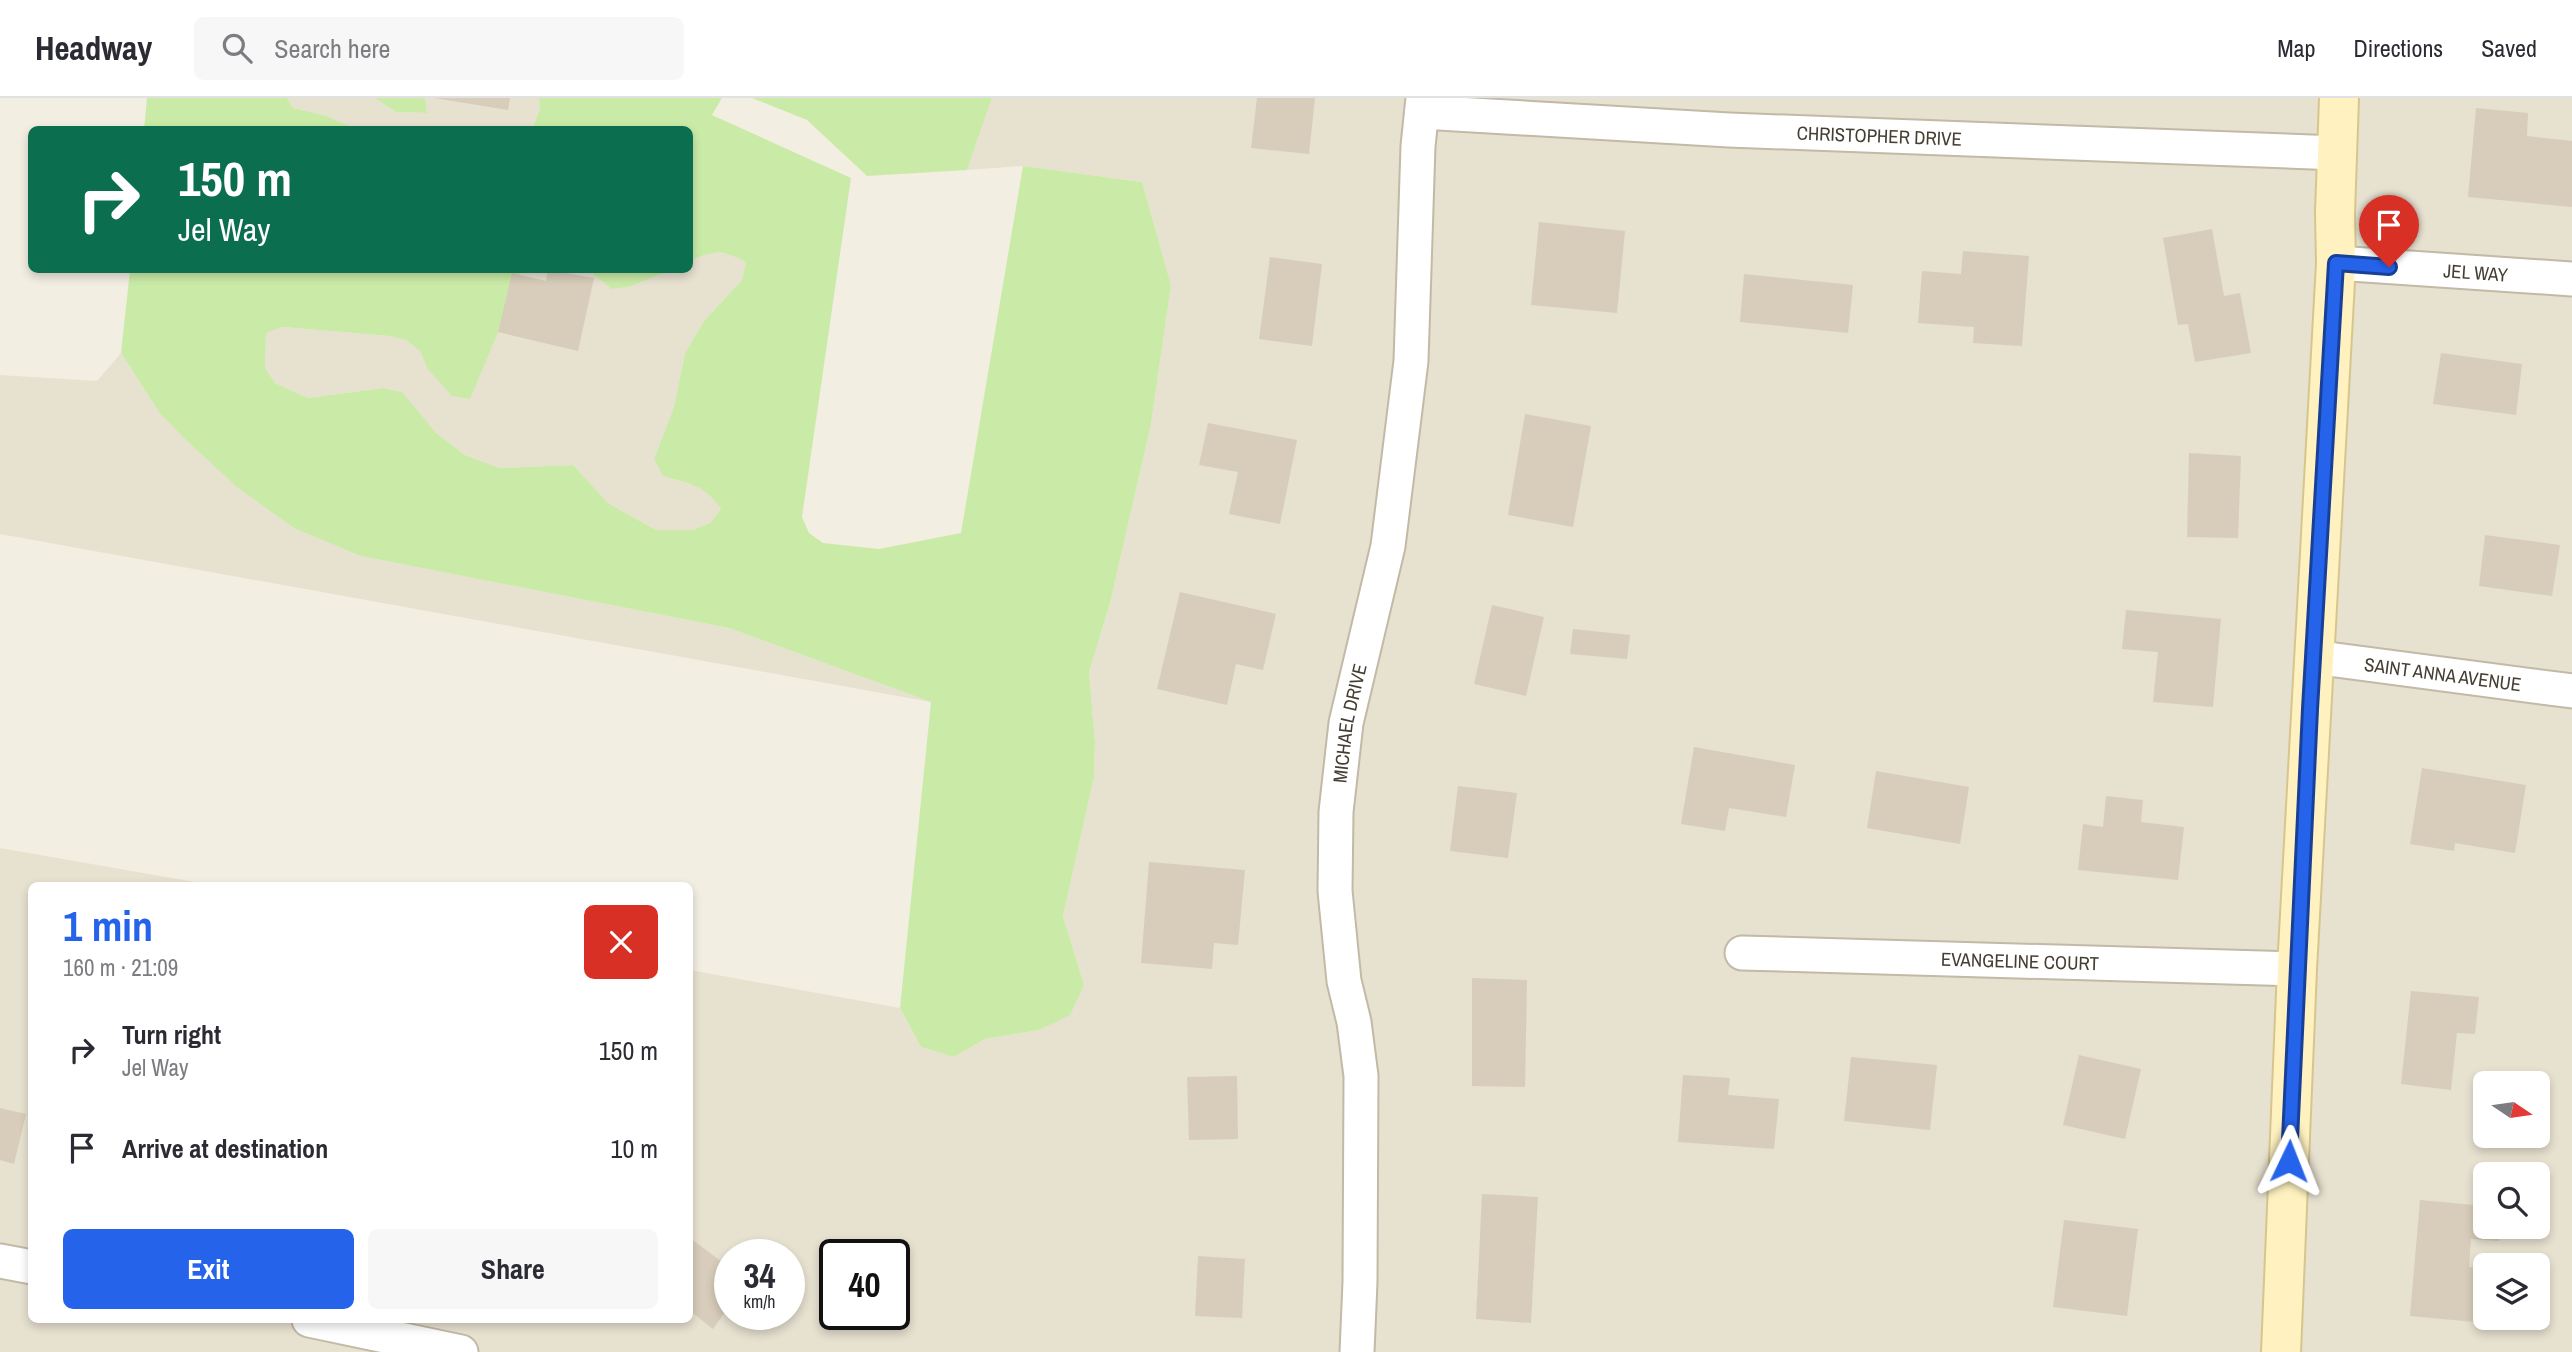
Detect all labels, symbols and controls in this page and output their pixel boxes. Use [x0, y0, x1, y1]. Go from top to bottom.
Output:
search box [194, 17, 684, 80]
text: Headway [35, 26, 152, 70]
icon: search [218, 29, 256, 67]
text: Search here [274, 31, 390, 66]
text: Map [2277, 32, 2315, 64]
text: Directions [2353, 32, 2443, 64]
text: Saved [2481, 32, 2537, 64]
street label: CHRISTOPHER DRIVE [1796, 120, 1962, 152]
text: 150 m [178, 145, 292, 211]
icon: right [63, 154, 154, 245]
pin [2359, 195, 2419, 267]
icon: arrive [2370, 206, 2408, 244]
text: Jel Way [178, 208, 270, 251]
street label: JEL WAY [2443, 257, 2509, 288]
street label: SAINT ANNA AVENUE [2363, 651, 2523, 697]
street label: MICHAEL DRIVE [1326, 661, 1373, 784]
text: 1 min [63, 898, 153, 954]
button: close [584, 905, 658, 979]
street label: EVANGELINE COURT [1941, 946, 2100, 976]
text: 160 m · 21:09 [63, 952, 178, 983]
text: Turn right [122, 1017, 221, 1052]
icon: right [63, 1031, 101, 1069]
text: 150 m [599, 1033, 658, 1068]
text: Jel Way [122, 1052, 188, 1083]
north arrow [2473, 1071, 2550, 1148]
map controls [2473, 1071, 2550, 1330]
position arrow [2252, 1124, 2326, 1198]
icon: arrive [63, 1129, 101, 1167]
text: Arrive at destination [122, 1131, 328, 1166]
text: 10 m [611, 1131, 658, 1166]
button: search [2473, 1162, 2550, 1239]
button: Exit [63, 1229, 354, 1309]
button: Share [368, 1229, 658, 1309]
speed limit sign: 40 [819, 1239, 910, 1330]
text: 34 [744, 1252, 775, 1299]
button: layers [2473, 1253, 2550, 1330]
text: km/h [744, 1289, 776, 1314]

